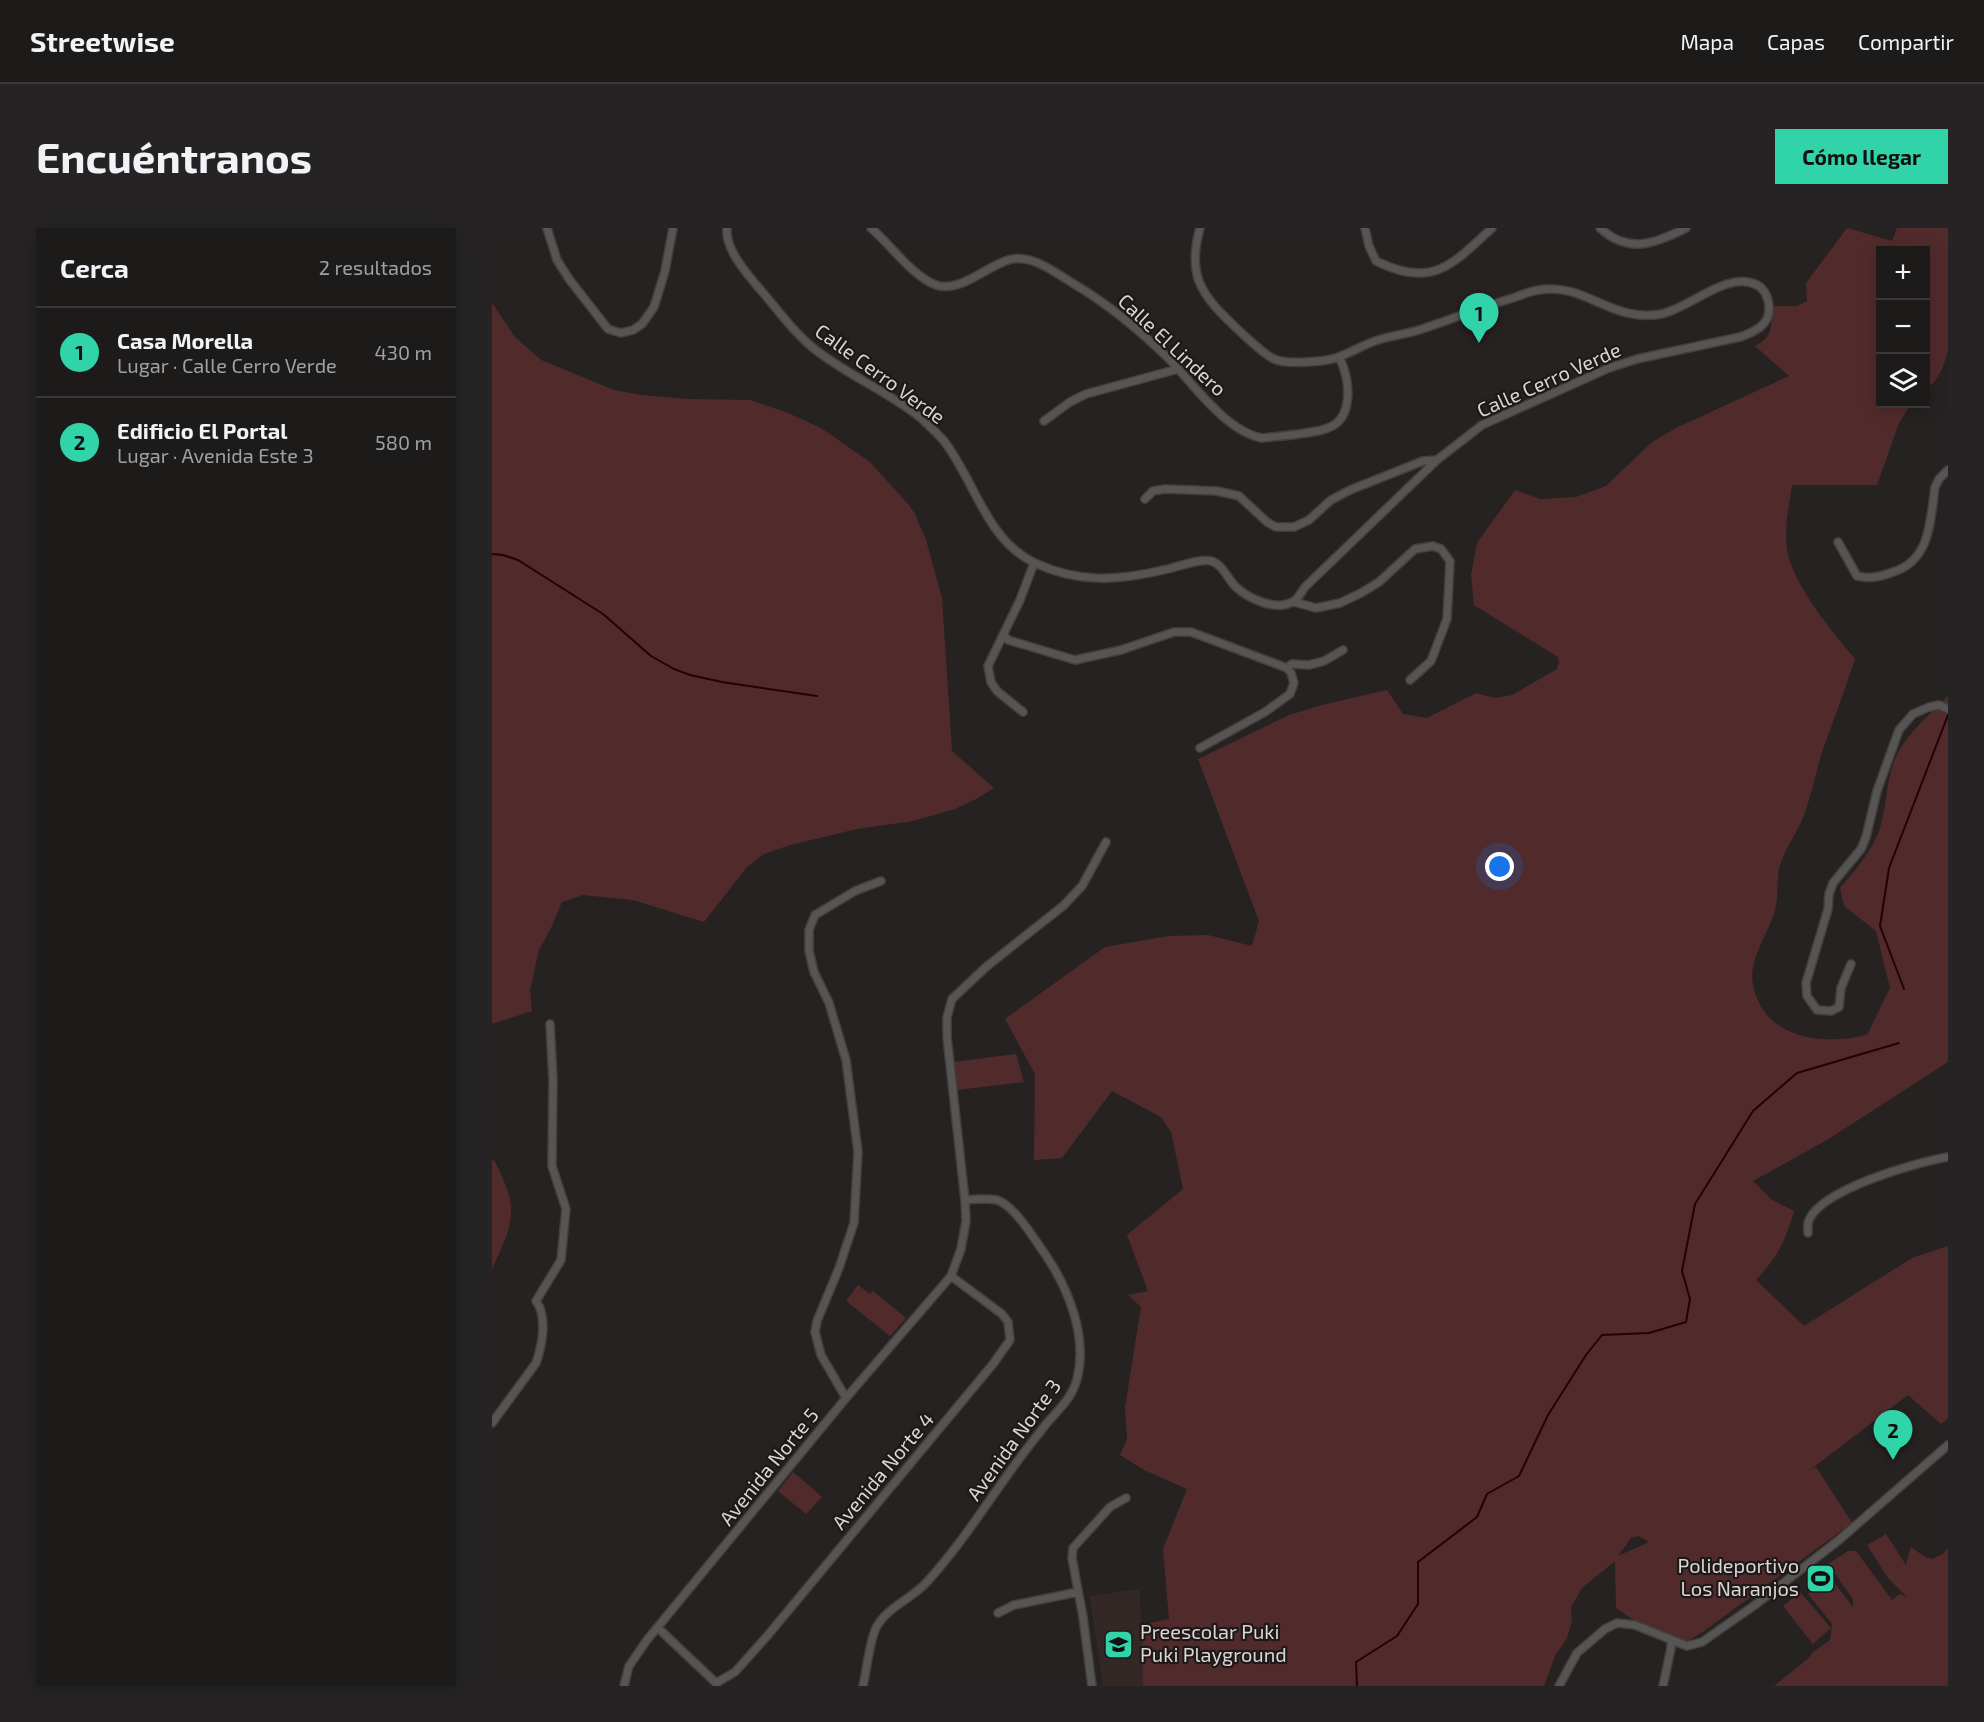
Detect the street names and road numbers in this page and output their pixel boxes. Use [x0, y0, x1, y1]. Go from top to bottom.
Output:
street label: Calle El Lindero [1114, 288, 1232, 400]
street label: Calle Cerro Verde [811, 318, 950, 428]
street label: Calle Cerro Verde [1473, 337, 1624, 422]
street label: Avenida Norte 3 [961, 1374, 1065, 1505]
street label: Avenida Norte 5 [714, 1403, 823, 1530]
street label: Avenida Norte 4 [826, 1407, 938, 1534]

